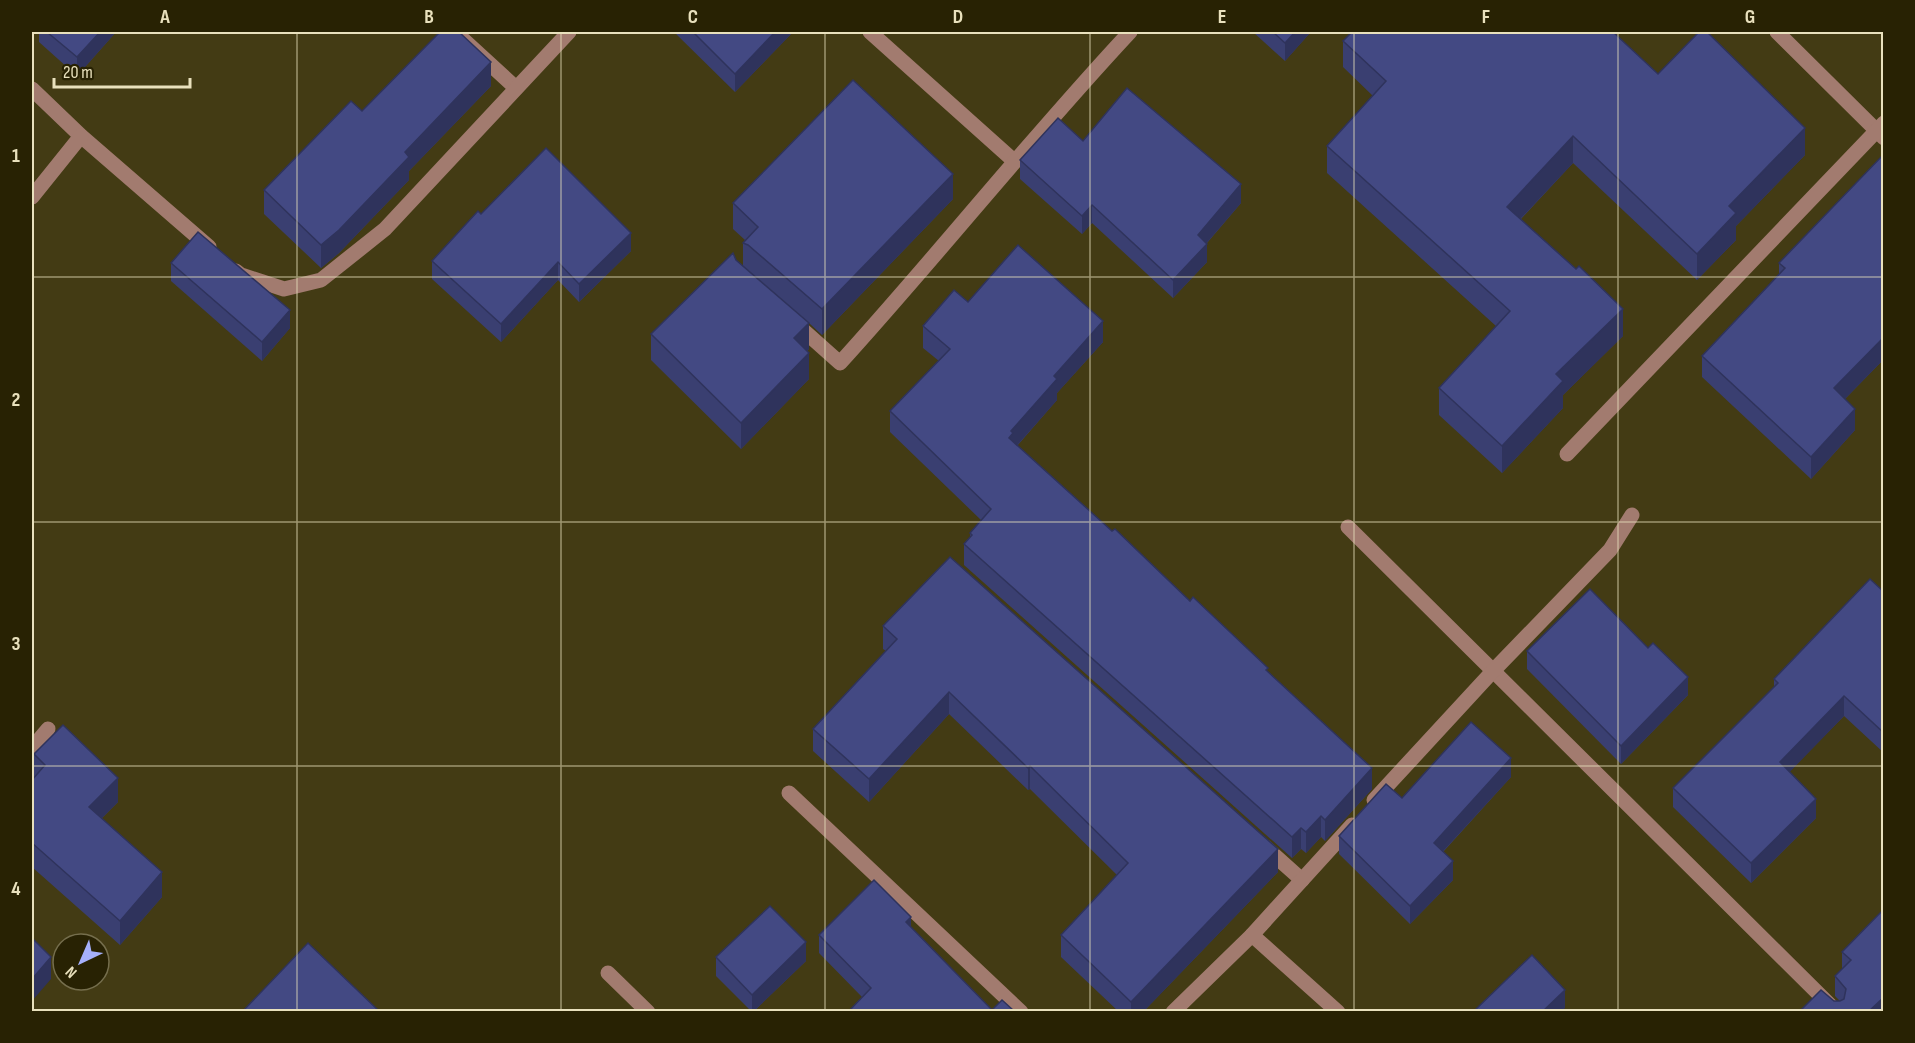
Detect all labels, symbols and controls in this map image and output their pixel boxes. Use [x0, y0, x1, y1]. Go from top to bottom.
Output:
text: A [159, 5, 170, 29]
text: B [424, 5, 434, 29]
text: C [688, 5, 698, 29]
text: D [953, 5, 963, 29]
text: E [1218, 5, 1226, 29]
text: F [1482, 5, 1490, 29]
text: G [1745, 5, 1755, 29]
scale bar [54, 51, 190, 89]
text: 20 m [63, 62, 93, 83]
text: 1 [12, 144, 20, 168]
text: 2 [12, 388, 20, 412]
text: 3 [12, 632, 21, 656]
text: 4 [11, 877, 21, 901]
north arrow [51, 932, 111, 992]
text: N [62, 962, 81, 982]

